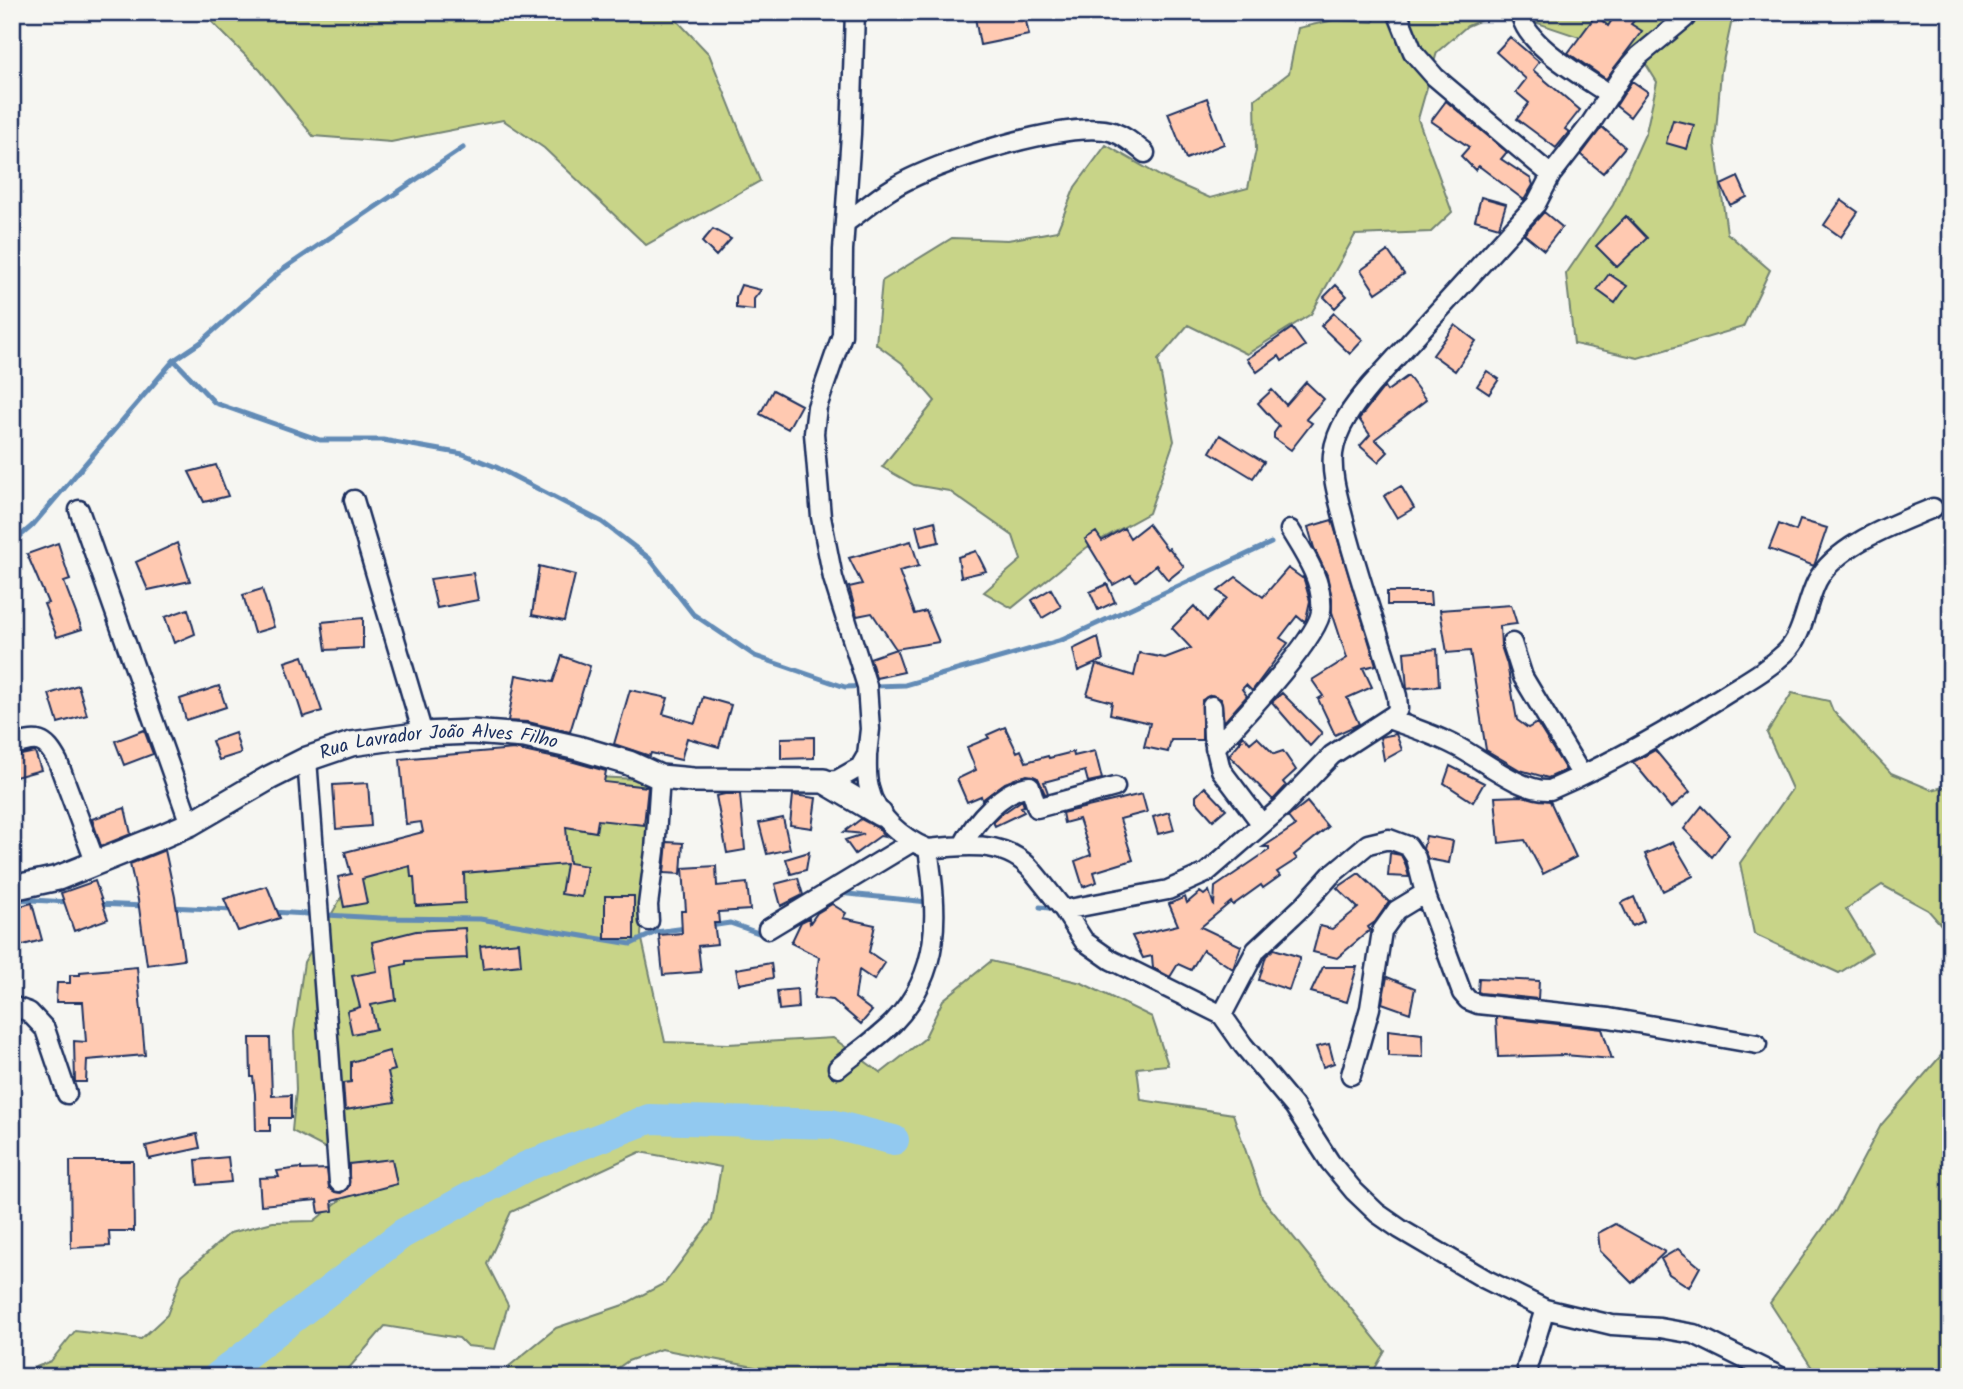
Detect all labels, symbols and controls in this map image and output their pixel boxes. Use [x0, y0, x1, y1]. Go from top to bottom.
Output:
street label: Rua Lavrador João Alves Filho [316, 717, 561, 769]

